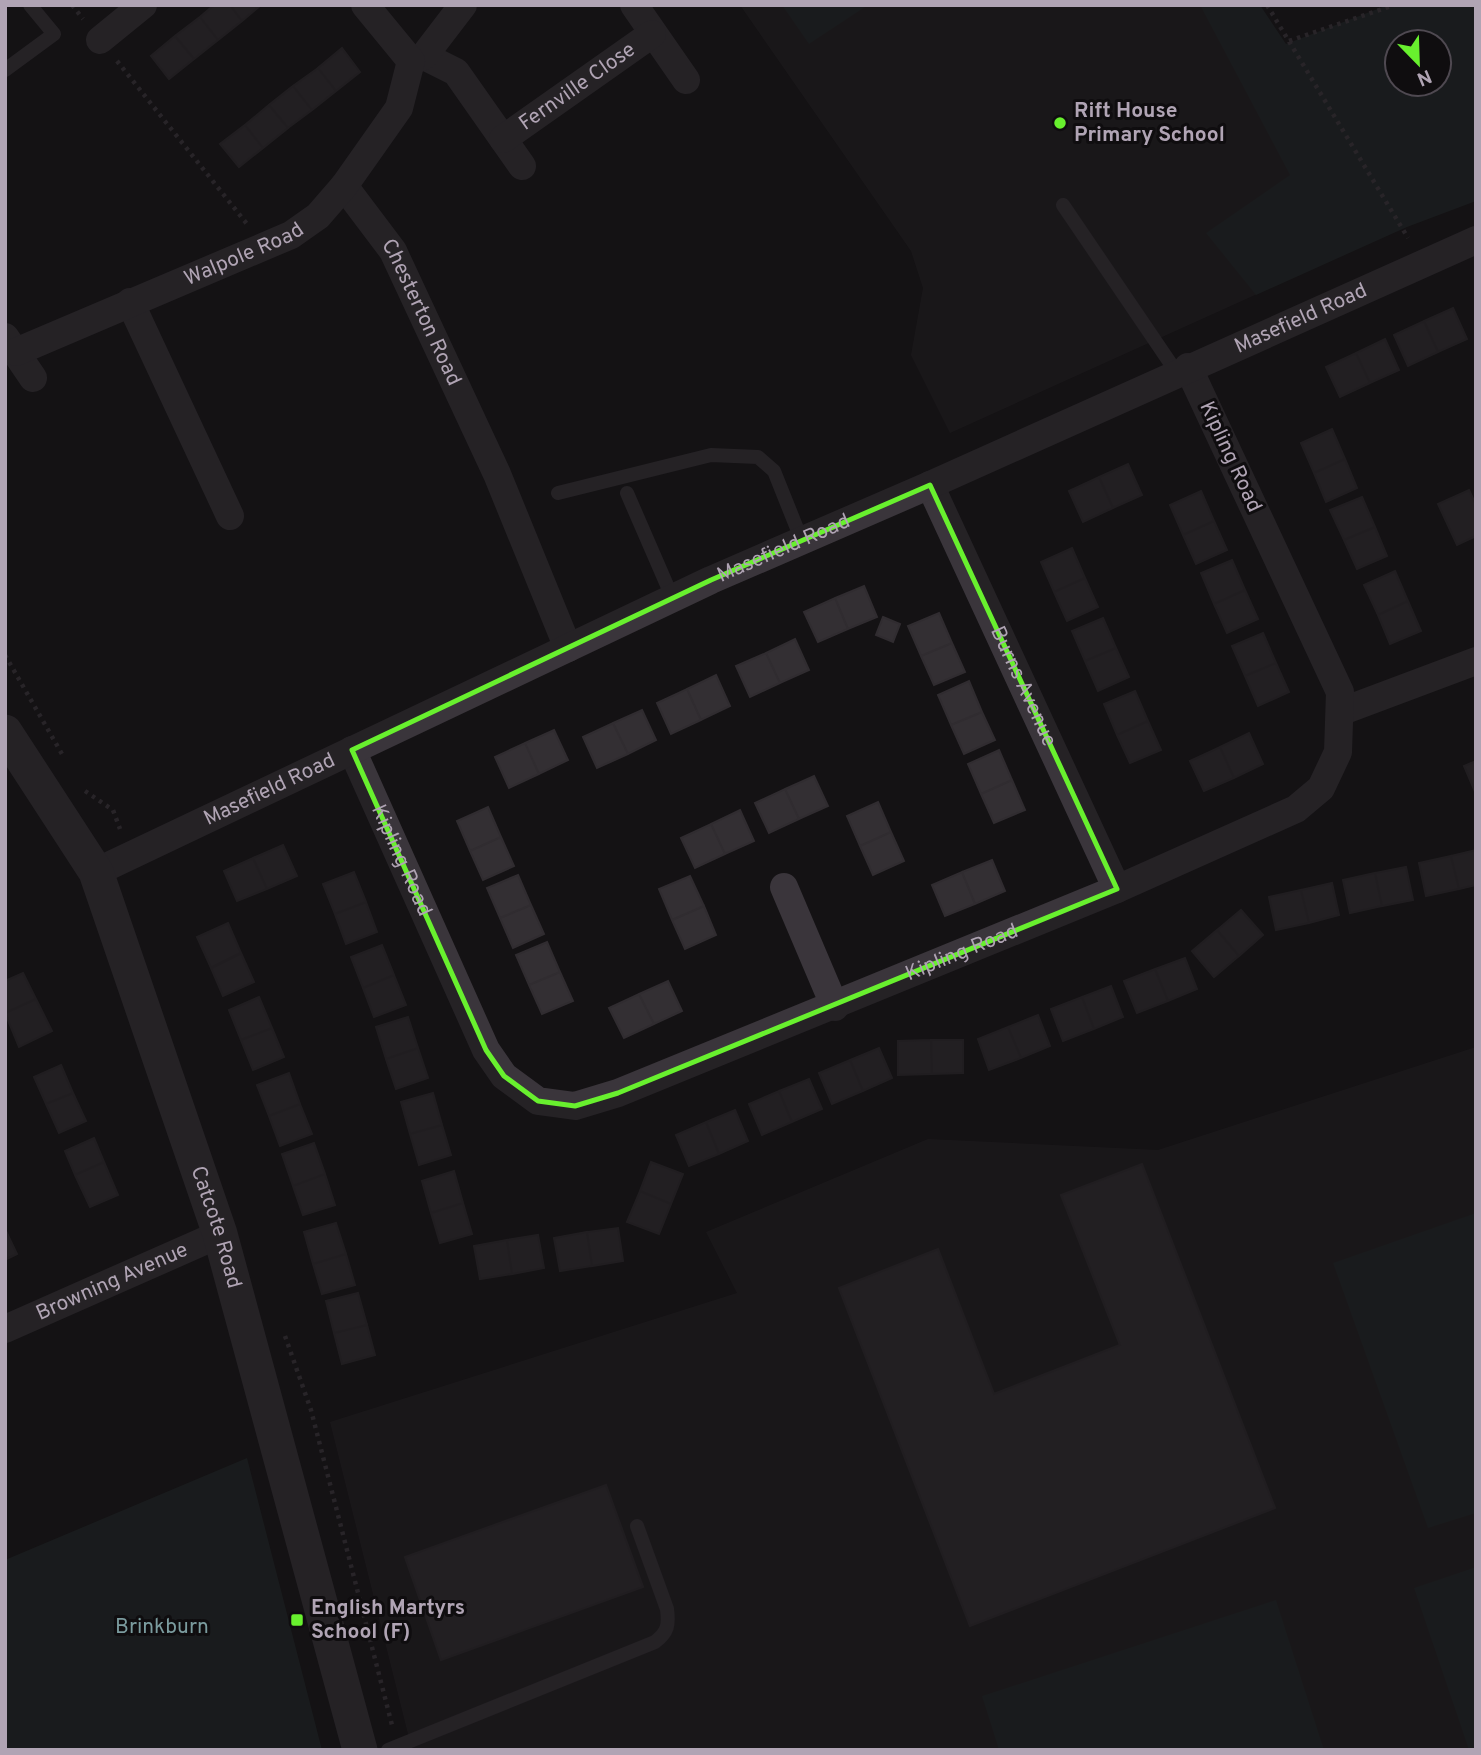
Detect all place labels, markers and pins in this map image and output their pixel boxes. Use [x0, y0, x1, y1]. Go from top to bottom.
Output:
place label: Rift House Primary School [1074, 98, 1225, 149]
marker: Rift House Primary School [1052, 115, 1068, 131]
place label: English Martyrs School (F) [311, 1595, 465, 1646]
marker: English Martyrs School (F) [289, 1612, 305, 1628]

